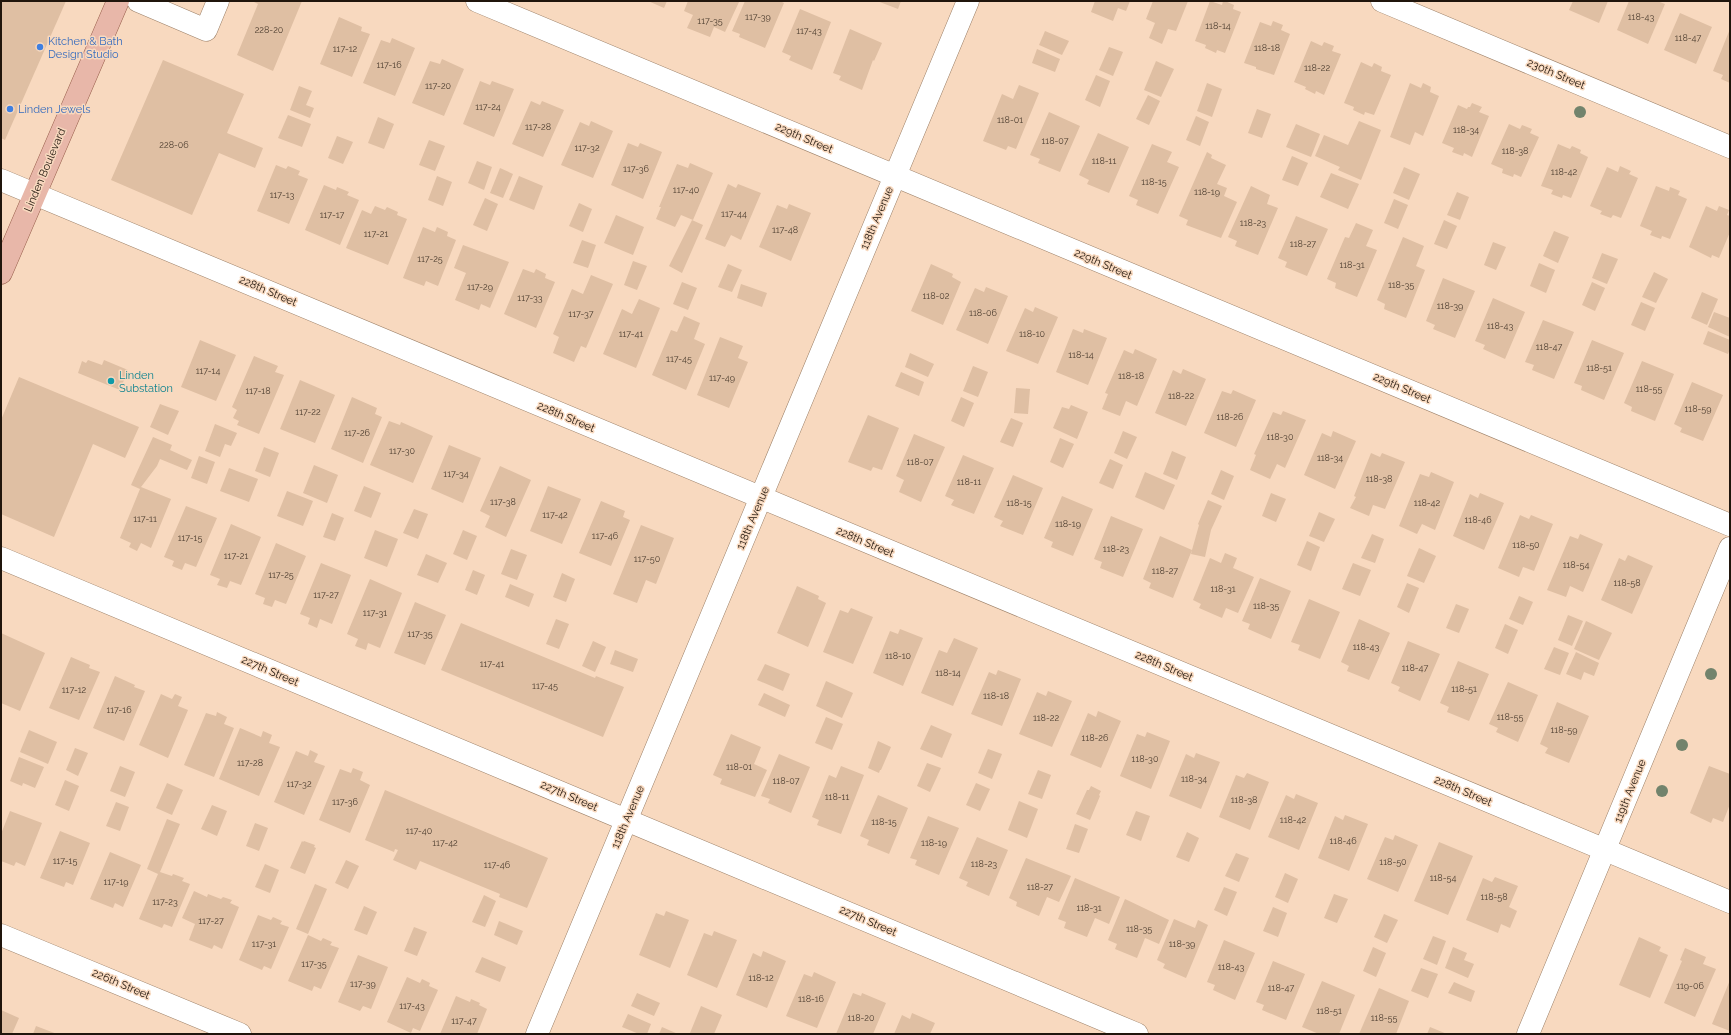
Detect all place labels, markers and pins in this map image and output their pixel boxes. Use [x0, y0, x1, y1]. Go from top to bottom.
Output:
place label: Kitchen & Bath Design Studio [48, 35, 123, 61]
marker: Kitchen & Bath Design Studio [35, 42, 45, 52]
place label: Linden Jewels [18, 103, 90, 116]
marker: Linden Jewels [5, 104, 15, 114]
place label: Linden Substation [119, 369, 173, 395]
marker: Linden Substation [106, 376, 116, 386]

